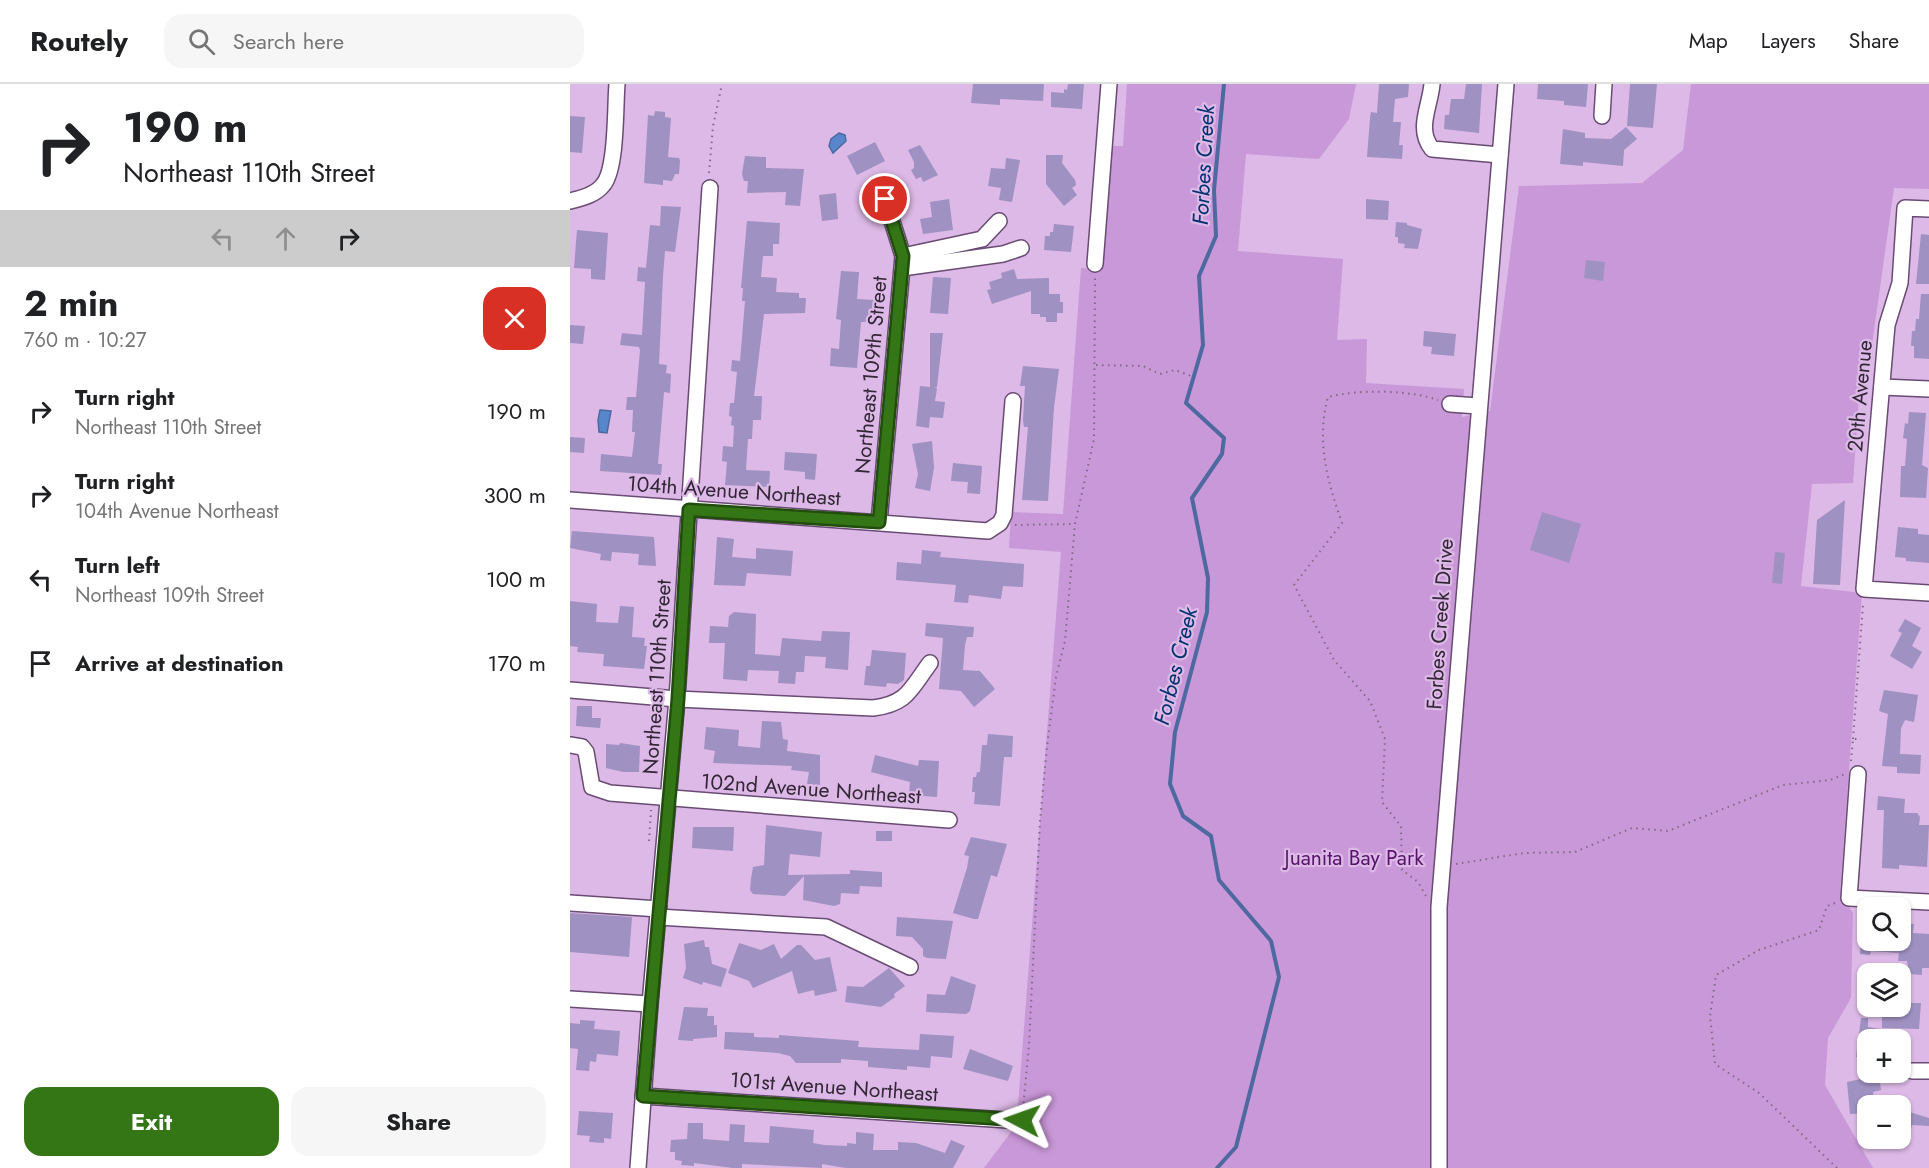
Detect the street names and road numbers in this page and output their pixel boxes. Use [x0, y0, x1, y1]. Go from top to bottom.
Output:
street label: Northeast 109th Street [847, 275, 895, 475]
street label: 20th Avenue [1840, 339, 1880, 453]
street label: 104th Avenue Northeast [626, 469, 842, 513]
street label: Forbes Creek Drive [1419, 537, 1461, 710]
street label: Northeast 110th Street [635, 578, 679, 776]
street label: 102nd Avenue Northeast [700, 766, 922, 812]
street label: 101st Avenue Northeast [729, 1065, 939, 1109]

